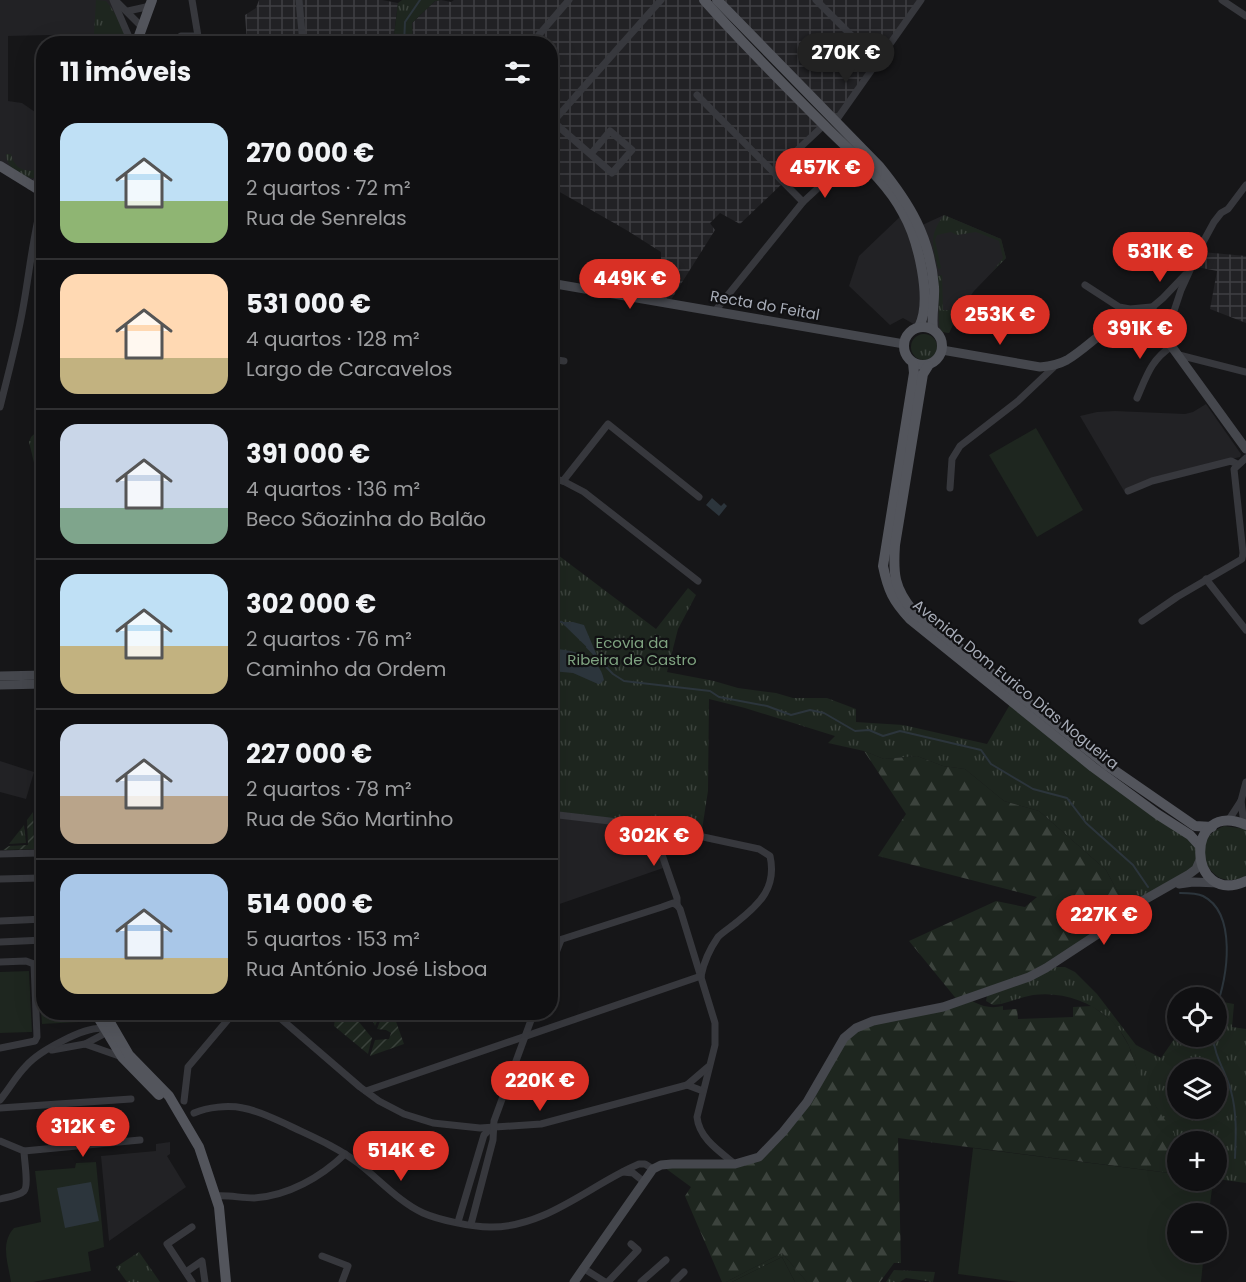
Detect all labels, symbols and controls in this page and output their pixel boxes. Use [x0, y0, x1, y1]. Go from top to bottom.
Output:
pin: 270K € [797, 33, 895, 84]
text: 270K € [811, 38, 881, 66]
text: 11 imóveis [60, 54, 191, 90]
icon: filters [501, 56, 534, 89]
text: 270 000 € [246, 135, 374, 171]
icon: home [108, 147, 180, 219]
pin: 457K € [776, 148, 874, 199]
text: 457K € [789, 153, 861, 181]
text: 2 quartos · 72 m² [246, 174, 411, 202]
text: Rua de Senrelas [246, 204, 407, 232]
pin: 531K € [1111, 232, 1209, 283]
text: 531K € [1127, 237, 1193, 265]
pin: 449K € [581, 259, 679, 310]
text: 449K € [593, 264, 667, 292]
street label: Recta do Feital [709, 285, 821, 325]
text: 531 000 € [246, 286, 371, 322]
pin: 253K € [951, 295, 1049, 346]
icon: home [108, 298, 180, 370]
text: 253K € [965, 300, 1035, 328]
pin: 391K € [1091, 309, 1189, 360]
text: 391K € [1107, 314, 1173, 342]
text: 4 quartos · 128 m² [246, 325, 420, 353]
text: Largo de Carcavelos [246, 355, 452, 383]
text: 391 000 € [246, 436, 370, 472]
icon: home [108, 448, 180, 520]
text: 4 quartos · 136 m² [246, 475, 420, 503]
text: Beco Sãozinha do Balão [246, 505, 486, 533]
text: 302 000 € [246, 586, 376, 622]
street label: Avenida Dom Eurico Dias Nogueira [909, 594, 1123, 774]
icon: home [108, 598, 180, 670]
text: 2 quartos · 76 m² [246, 625, 412, 653]
park label: Ecovia da Ribeira de Castro [567, 632, 697, 670]
text: Caminho da Ordem [246, 655, 446, 683]
text: 227 000 € [246, 736, 372, 772]
icon: home [108, 748, 180, 820]
text: 2 quartos · 78 m² [246, 775, 412, 803]
text: Rua de São Martinho [246, 805, 453, 833]
pin: 302K € [605, 816, 703, 867]
text: 302K € [619, 821, 689, 849]
text: 514 000 € [246, 886, 373, 922]
pin: 227K € [1055, 895, 1153, 946]
icon: home [108, 898, 180, 970]
text: 227K € [1070, 900, 1138, 928]
text: 5 quartos · 153 m² [246, 925, 420, 953]
text: Rua António José Lisboa [246, 955, 487, 983]
map controls [1167, 987, 1227, 1263]
button: locate [1167, 987, 1227, 1047]
button: layers [1167, 1059, 1227, 1119]
pin: 220K € [491, 1061, 589, 1112]
text: 220K € [505, 1066, 575, 1094]
pin: 312K € [34, 1107, 132, 1158]
text: 312K € [50, 1112, 116, 1140]
pin: 514K € [352, 1131, 450, 1182]
button: + [1167, 1131, 1227, 1191]
text: 514K € [367, 1136, 435, 1164]
button: − [1167, 1203, 1227, 1263]

